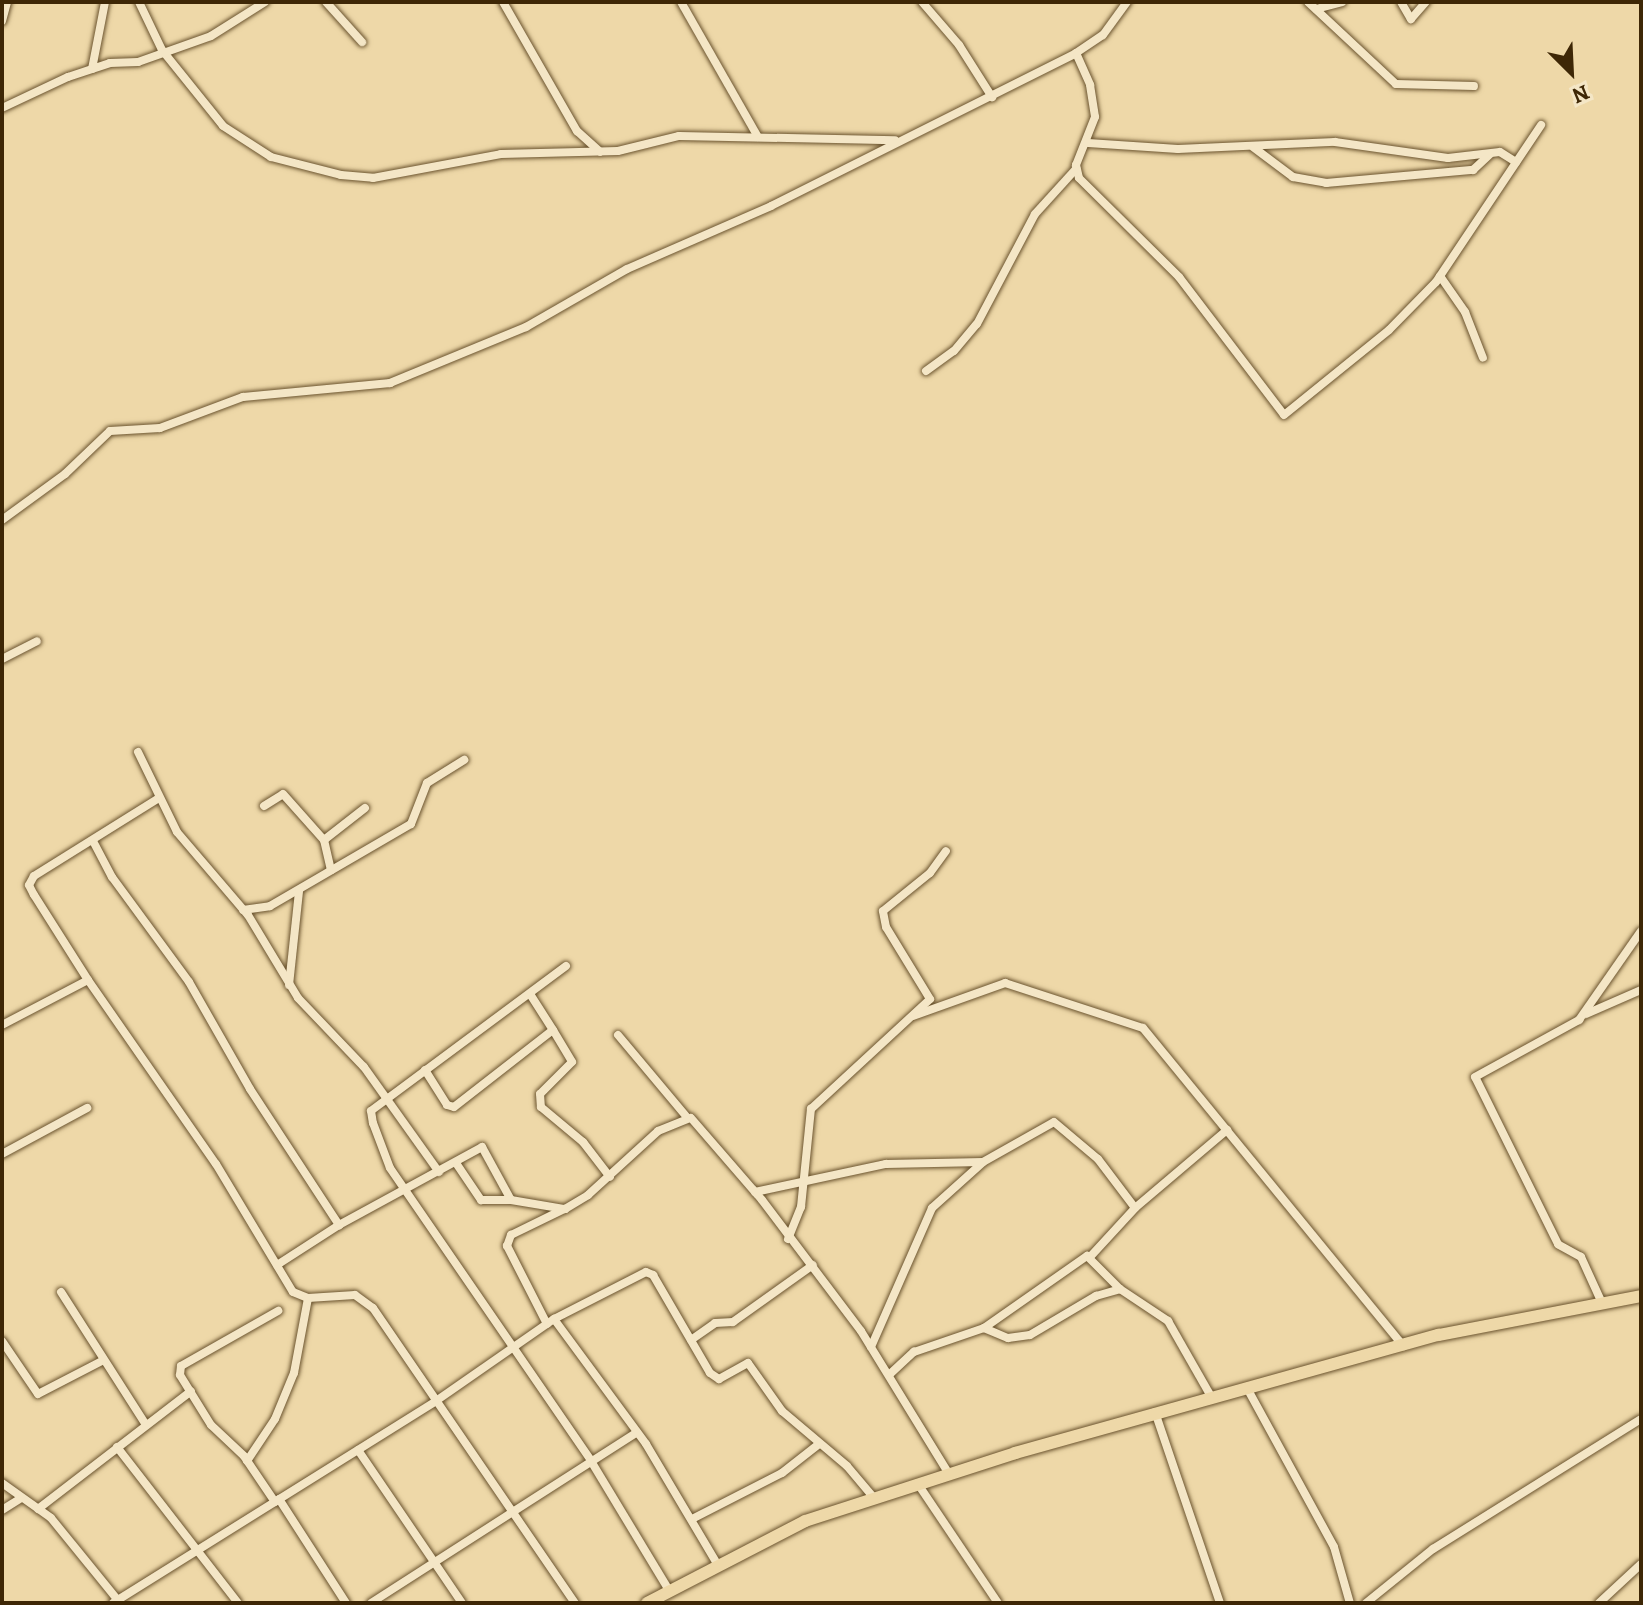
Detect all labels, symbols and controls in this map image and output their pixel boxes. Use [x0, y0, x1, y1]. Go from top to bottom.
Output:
north arrow [1531, 32, 1611, 112]
text: N [1567, 77, 1594, 111]

